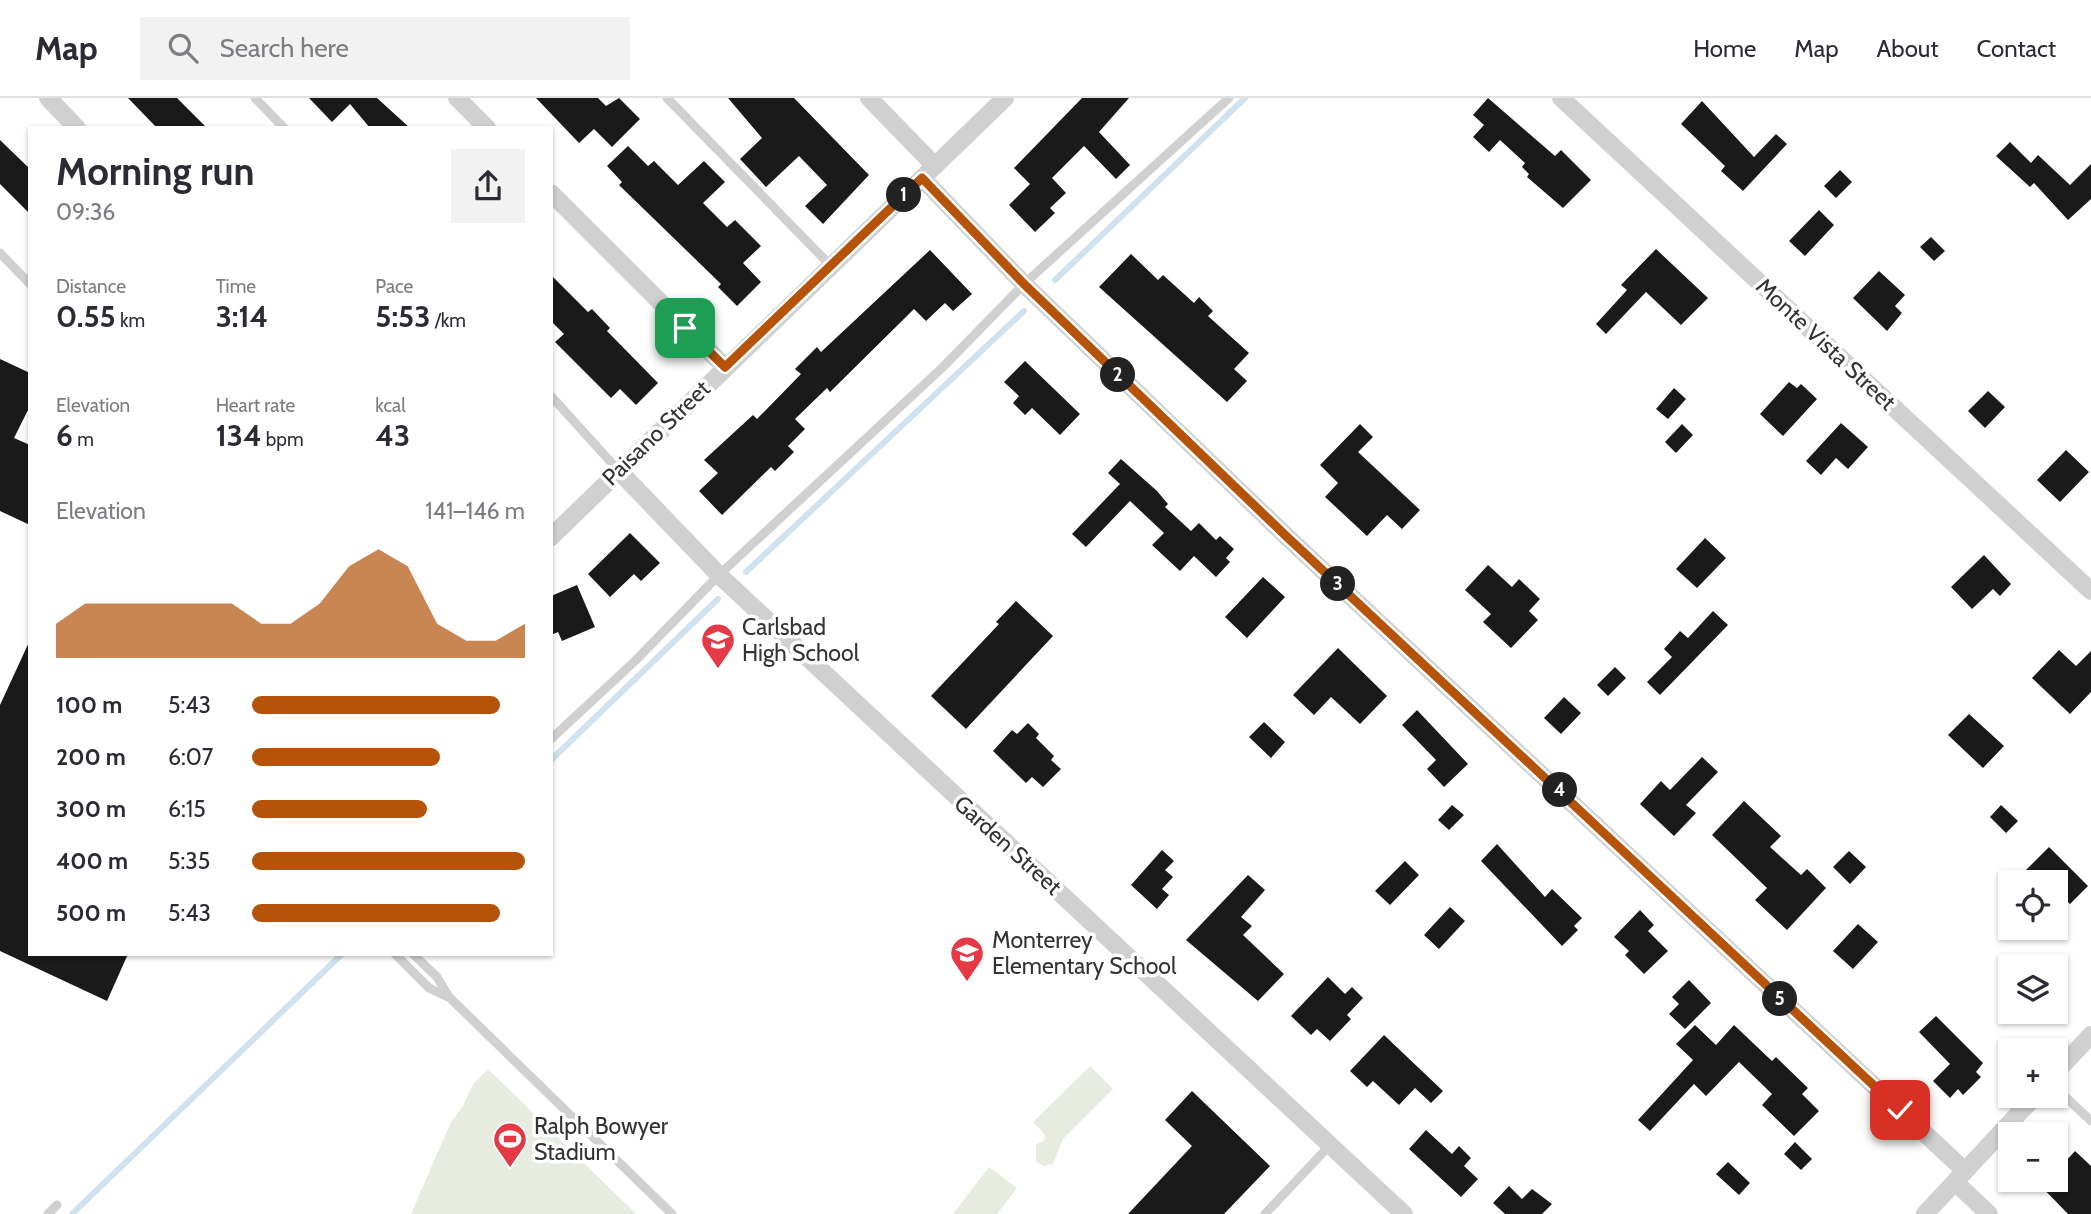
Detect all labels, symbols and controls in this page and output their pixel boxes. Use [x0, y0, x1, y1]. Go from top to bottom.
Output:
search box [140, 17, 630, 80]
text: Map [35, 28, 98, 68]
icon: search [164, 29, 202, 67]
text: Search here [220, 32, 349, 64]
text: Home [1693, 34, 1756, 63]
text: Map [1794, 34, 1839, 63]
text: About [1877, 34, 1939, 63]
text: Contact [1977, 34, 2056, 63]
text: Morning run [56, 148, 255, 195]
button: share [451, 149, 525, 223]
pin: 1 [886, 178, 922, 212]
text: 1 [900, 183, 907, 206]
text: 09:36 [56, 198, 115, 226]
street label: Monte Vista Street [1750, 272, 1902, 416]
text: Distance [56, 275, 126, 298]
text: Time [216, 275, 256, 298]
text: Pace [375, 275, 413, 298]
text: 0.55 [56, 298, 116, 335]
text: 3:14 [216, 298, 268, 335]
text: 5:53 [375, 298, 430, 335]
pin [655, 298, 715, 358]
text: km [116, 309, 145, 332]
text: /km [430, 309, 466, 332]
icon: arrive [666, 309, 704, 347]
pin: 2 [1100, 358, 1136, 392]
text: 2 [1112, 363, 1123, 386]
street label: Paisano Street [596, 374, 716, 491]
text: Elevation [56, 394, 130, 417]
text: Heart rate [216, 394, 295, 417]
text: kcal [375, 394, 406, 417]
text: 6 [56, 417, 73, 454]
text: 134 [216, 417, 262, 454]
text: 43 [375, 417, 410, 454]
text: m [73, 428, 94, 451]
text: bpm [262, 428, 304, 451]
text: Elevation [56, 497, 146, 525]
text: 141–146 m [425, 497, 525, 525]
pin: 3 [1320, 566, 1356, 602]
text: 3 [1332, 572, 1343, 595]
place label: Carlsbad High School [742, 613, 860, 667]
school or university icon: Carlsbad High School [699, 621, 737, 670]
text: 100 m [56, 691, 122, 719]
text: 5:43 [168, 691, 211, 719]
text: 200 m [56, 743, 126, 771]
text: 6:07 [168, 743, 213, 771]
pin: 4 [1542, 772, 1578, 808]
text: 4 [1554, 778, 1565, 801]
street label: Garden Street [948, 789, 1068, 901]
text: 300 m [56, 795, 126, 823]
text: 6:15 [168, 795, 206, 823]
text: 400 m [56, 847, 128, 875]
text: 5:35 [168, 847, 210, 875]
map controls [1998, 870, 2068, 1192]
button: locate [1998, 870, 2068, 940]
text: 500 m [56, 899, 126, 927]
text: 5:43 [168, 899, 211, 927]
place label: Monterrey Elementary School [992, 926, 1177, 980]
school or university icon: Monterrey Elementary School [948, 934, 986, 983]
button: layers [1998, 954, 2068, 1024]
pin: 5 [1762, 982, 1798, 1016]
text: 5 [1774, 987, 1785, 1010]
button: + [1998, 1038, 2068, 1108]
pin [1870, 1080, 1930, 1140]
icon: check [1881, 1091, 1919, 1129]
place label: Ralph Bowyer Stadium [534, 1112, 669, 1166]
sports icon: Ralph Bowyer Stadium [491, 1120, 529, 1169]
button: − [1998, 1122, 2068, 1192]

